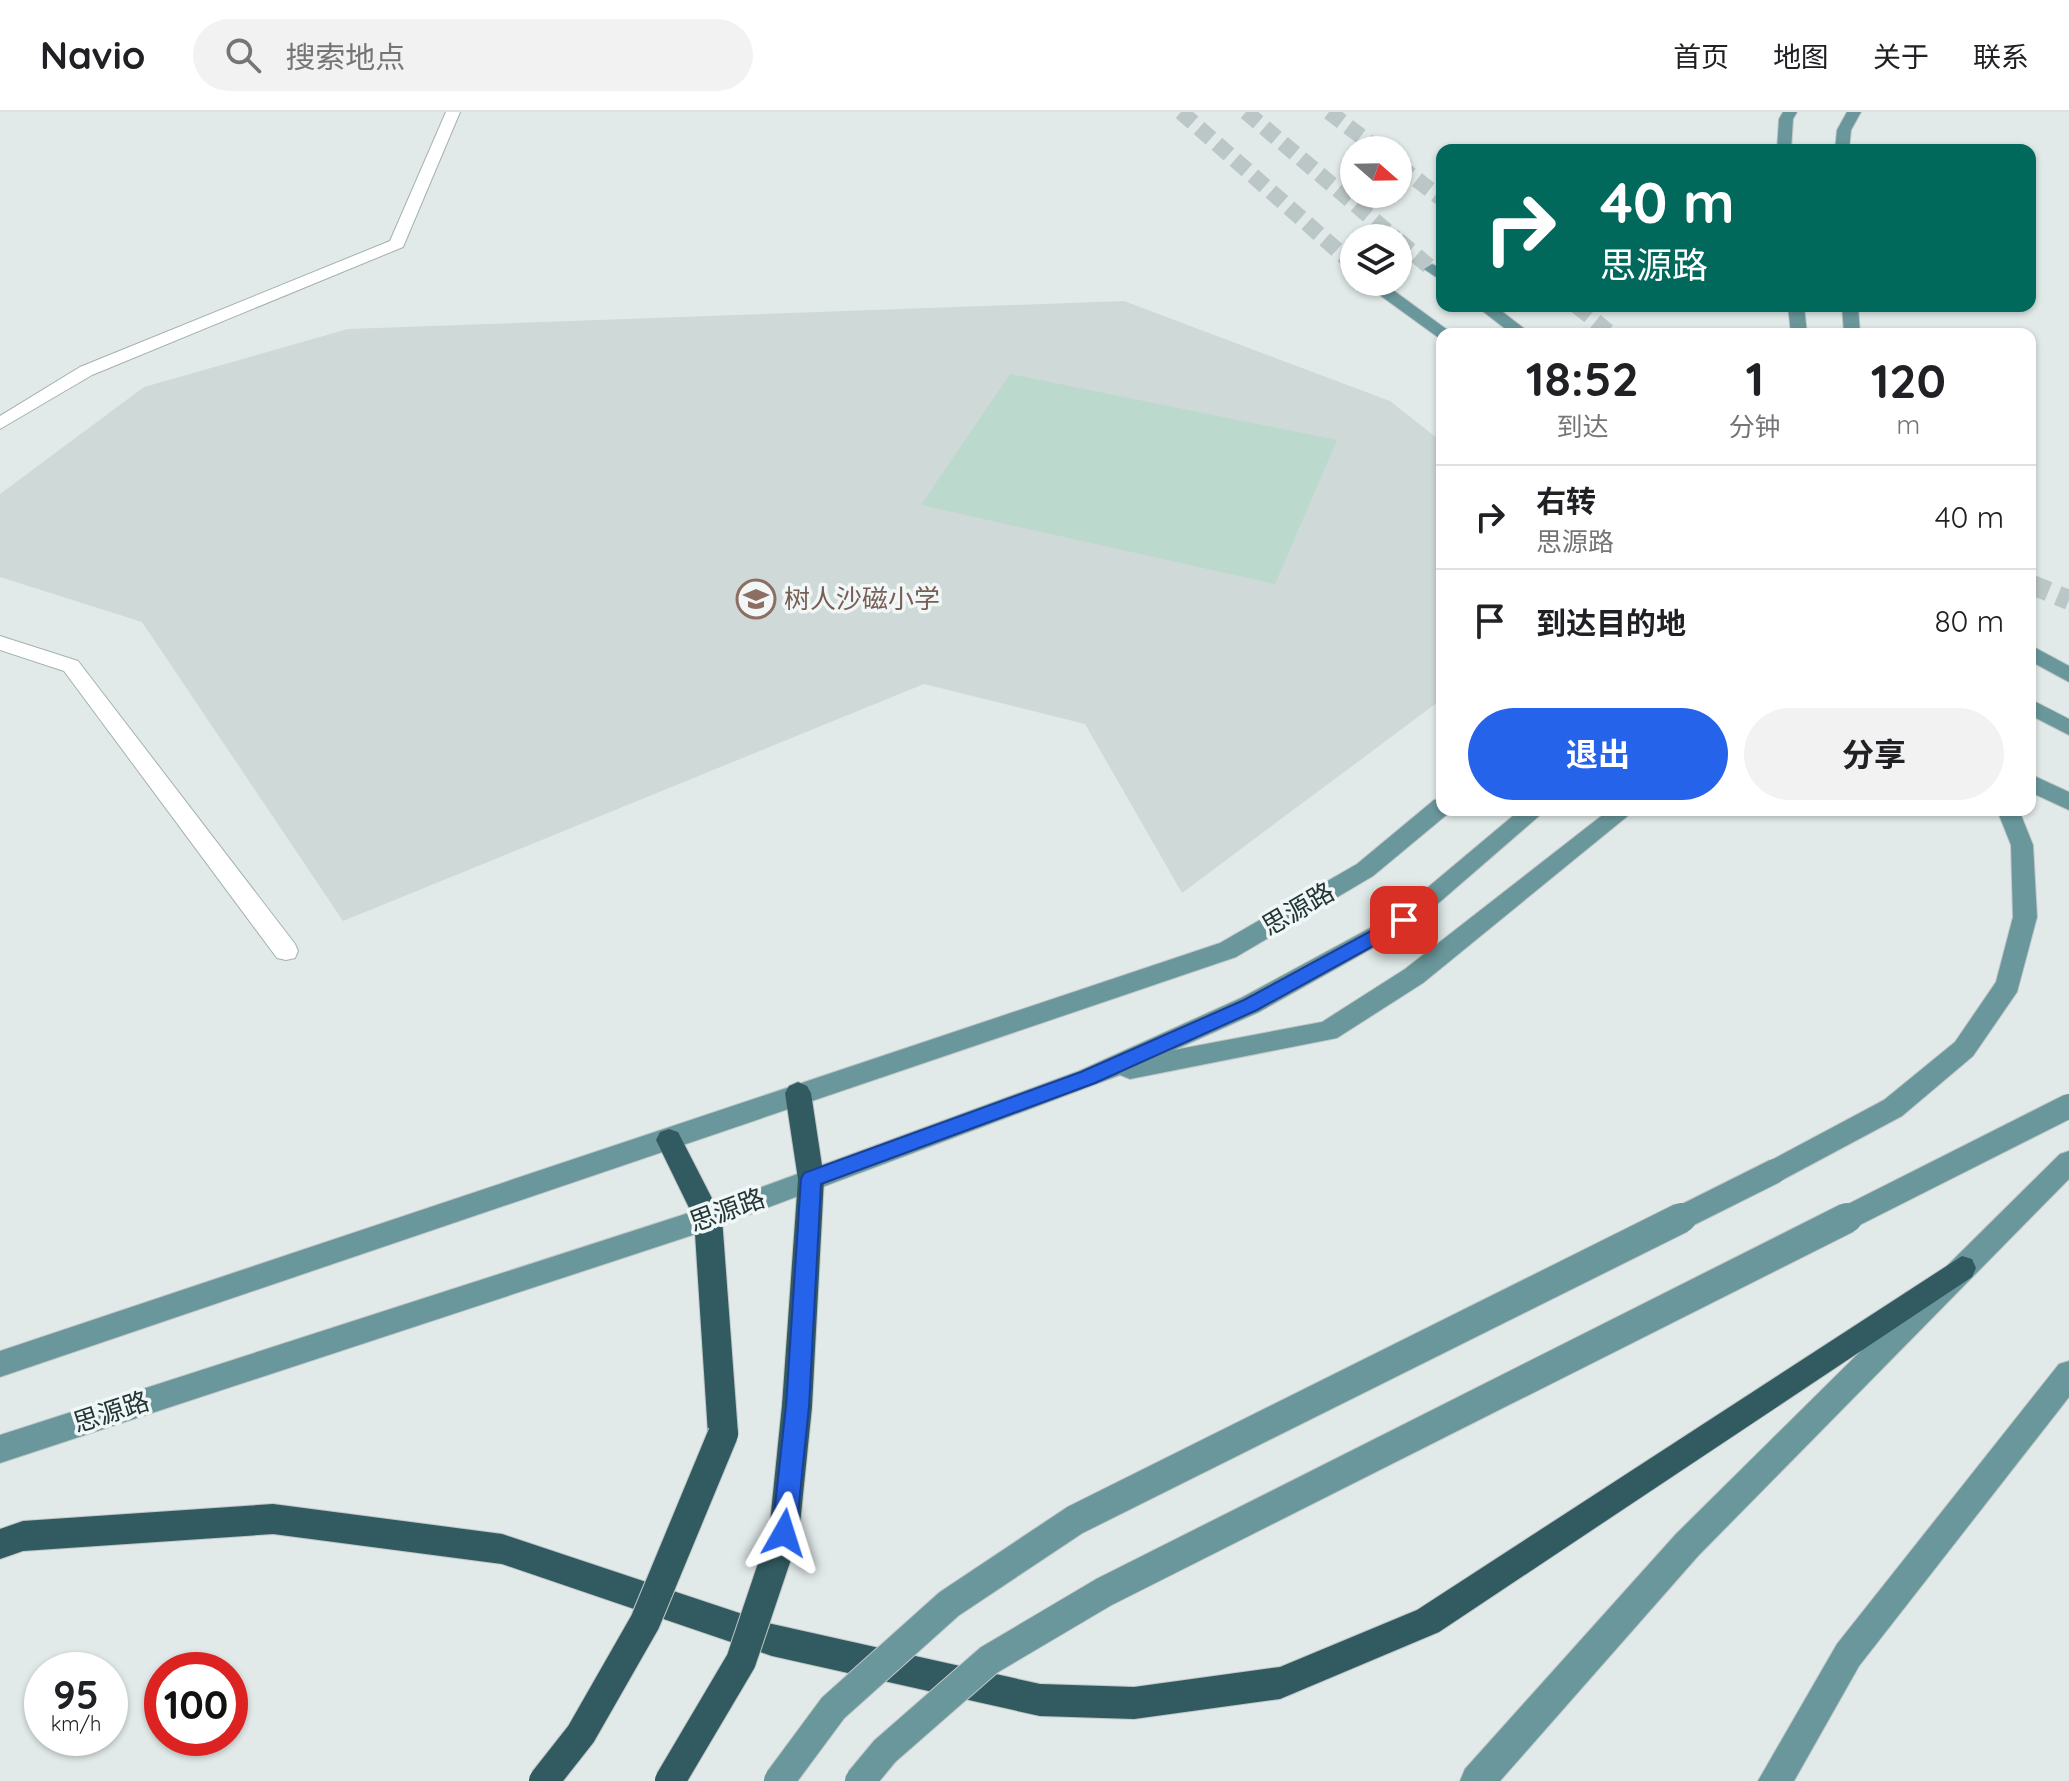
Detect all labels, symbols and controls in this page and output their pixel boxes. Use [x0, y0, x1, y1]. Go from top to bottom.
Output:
search box [193, 19, 753, 91]
text: Navio [40, 31, 145, 79]
icon: search [221, 33, 265, 77]
text: 搜索地点 [285, 38, 405, 76]
text: 首页 [1673, 39, 1729, 74]
text: 地图 [1773, 39, 1829, 74]
text: 关于 [1873, 39, 1929, 74]
text: 联系 [1973, 39, 2029, 74]
north arrow [1340, 136, 1412, 208]
map controls [1340, 136, 1412, 296]
text: 40 m [1600, 167, 1735, 237]
icon: right [1468, 176, 1572, 280]
button: layers [1340, 224, 1412, 296]
text: 思源路 [1600, 242, 1708, 287]
text: 18:52 [1526, 348, 1639, 408]
text: 1 [1745, 348, 1764, 408]
text: 120 [1871, 350, 1946, 410]
text: m [1897, 408, 1920, 441]
text: 到达 [1556, 410, 1608, 443]
text: 分钟 [1729, 410, 1781, 443]
text: 右转 [1536, 482, 1596, 520]
icon: right [1468, 495, 1512, 539]
text: 40 m [1935, 498, 2004, 536]
text: 思源路 [1536, 525, 1614, 558]
school or university icon: 树人沙磁小学 [735, 578, 777, 620]
place label: 树人沙磁小学 [784, 582, 940, 615]
icon: arrive [1468, 599, 1512, 643]
text: 80 m [1934, 602, 2004, 640]
text: 到达目的地 [1536, 604, 1686, 642]
button: 退出 [1468, 708, 1728, 800]
button: 分享 [1744, 708, 2004, 800]
street label: 思源路 [1256, 875, 1340, 942]
pin [1370, 886, 1438, 954]
icon: arrive [1382, 898, 1426, 942]
street label: 思源路 [685, 1181, 769, 1238]
street label: 思源路 [69, 1384, 153, 1439]
position arrow [742, 1491, 826, 1575]
speed limit sign: 100 [144, 1652, 248, 1756]
text: 95 [53, 1669, 99, 1719]
text: km/h [51, 1711, 101, 1736]

